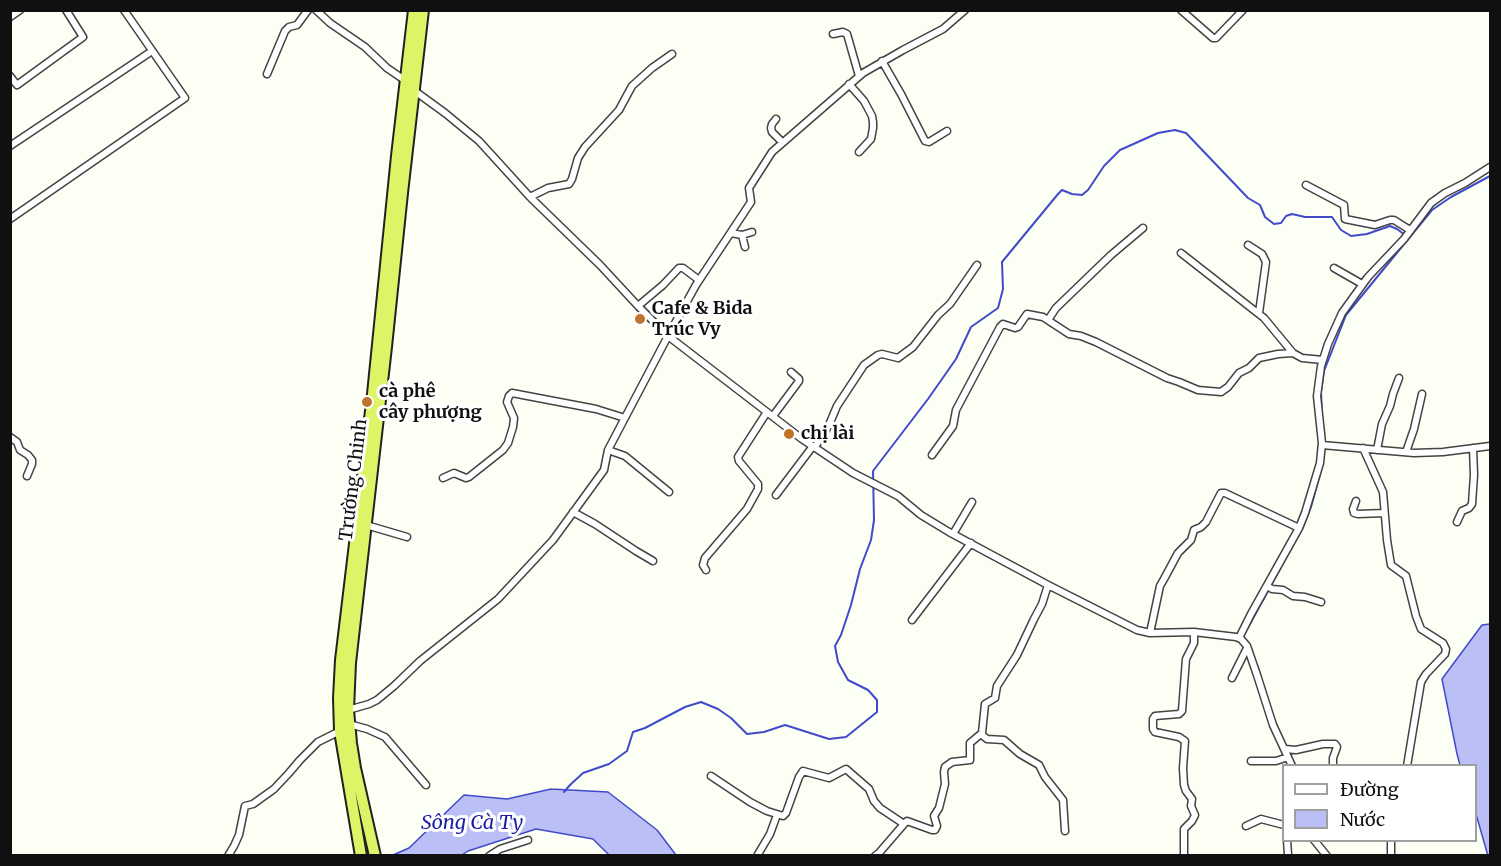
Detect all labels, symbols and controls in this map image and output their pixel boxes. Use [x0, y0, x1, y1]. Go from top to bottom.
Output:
place label: Cafe & Bida Trúc Vy [652, 298, 753, 340]
marker: Cafe & Bida Trúc Vy [633, 312, 647, 326]
place label: cà phê cây phượng [379, 381, 482, 424]
marker: cà phê cây phượng [360, 395, 374, 409]
street label: Trường Chinh [336, 418, 372, 542]
place label: chị lài [801, 423, 854, 445]
marker: chị lài [782, 427, 796, 441]
legend [1282, 764, 1477, 842]
text: Đường [1340, 778, 1399, 801]
text: Nước [1340, 808, 1385, 831]
water label: Sông Cà Ty [421, 811, 523, 835]

